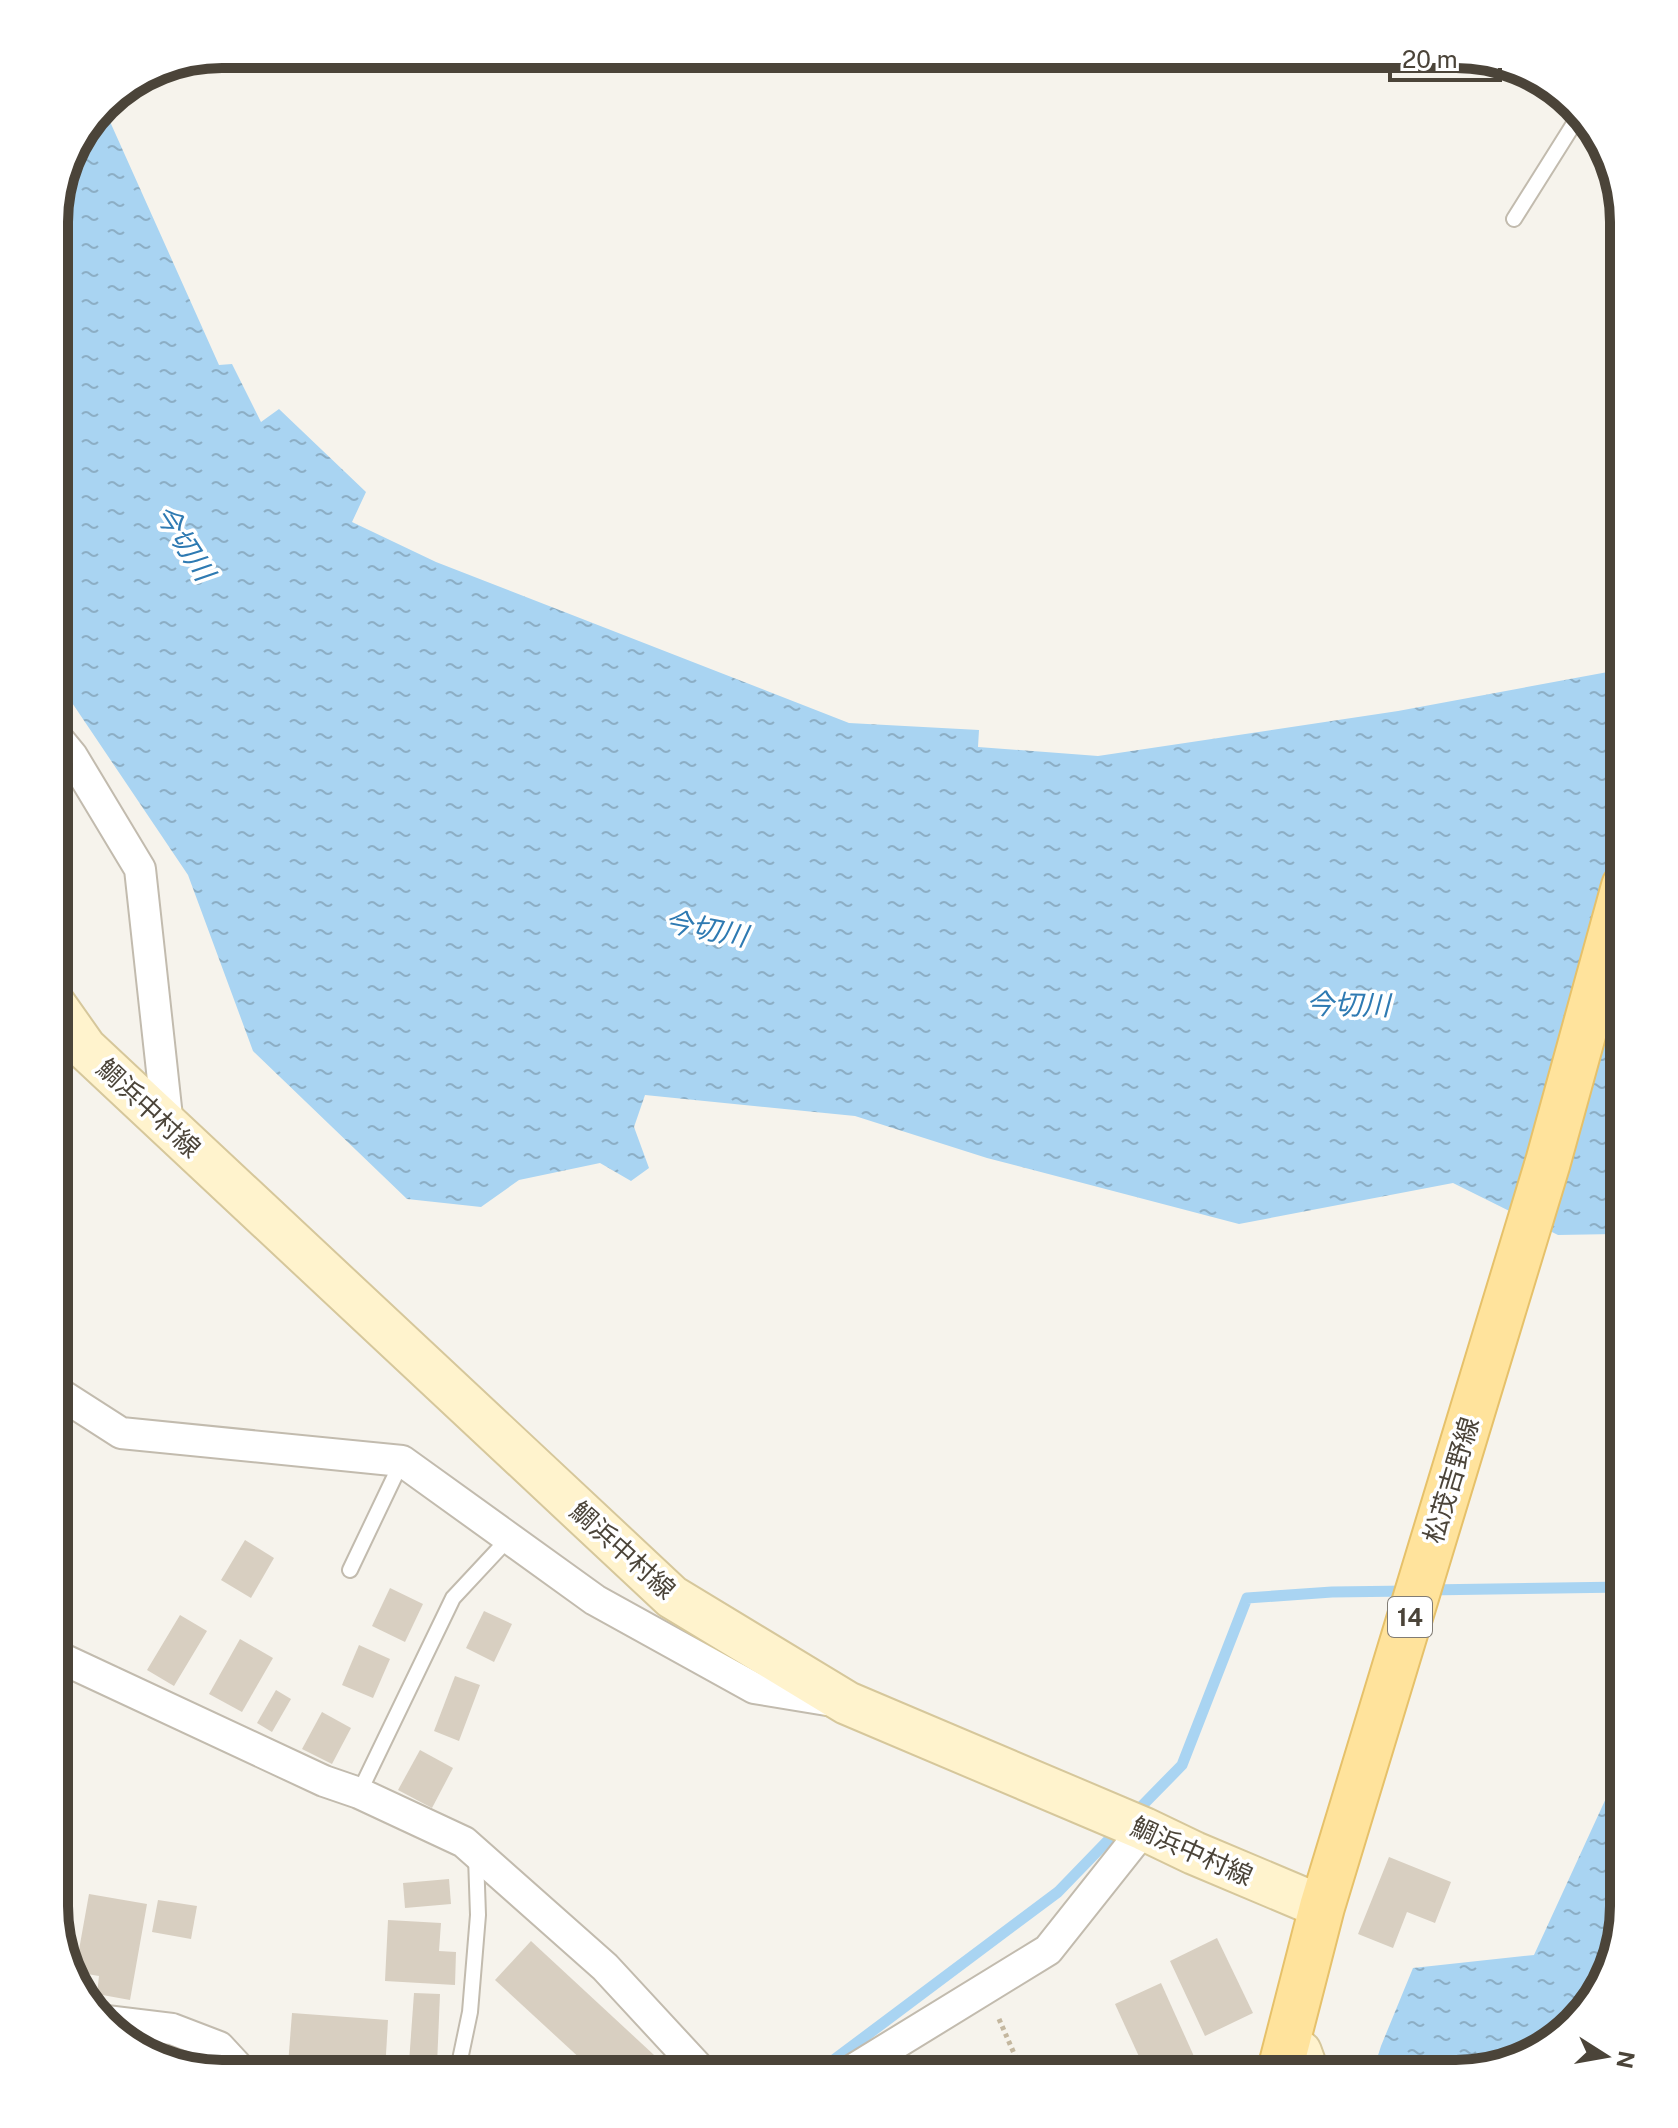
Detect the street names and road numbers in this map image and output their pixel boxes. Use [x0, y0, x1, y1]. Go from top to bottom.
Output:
street label: 鯛浜中村線 [91, 1052, 207, 1164]
street label: 松茂吉野線 [1417, 1413, 1485, 1547]
street label: 鯛浜中村線 [564, 1495, 682, 1605]
road number: 14 [1388, 1597, 1432, 1637]
street label: 鯛浜中村線 [1126, 1810, 1258, 1892]

